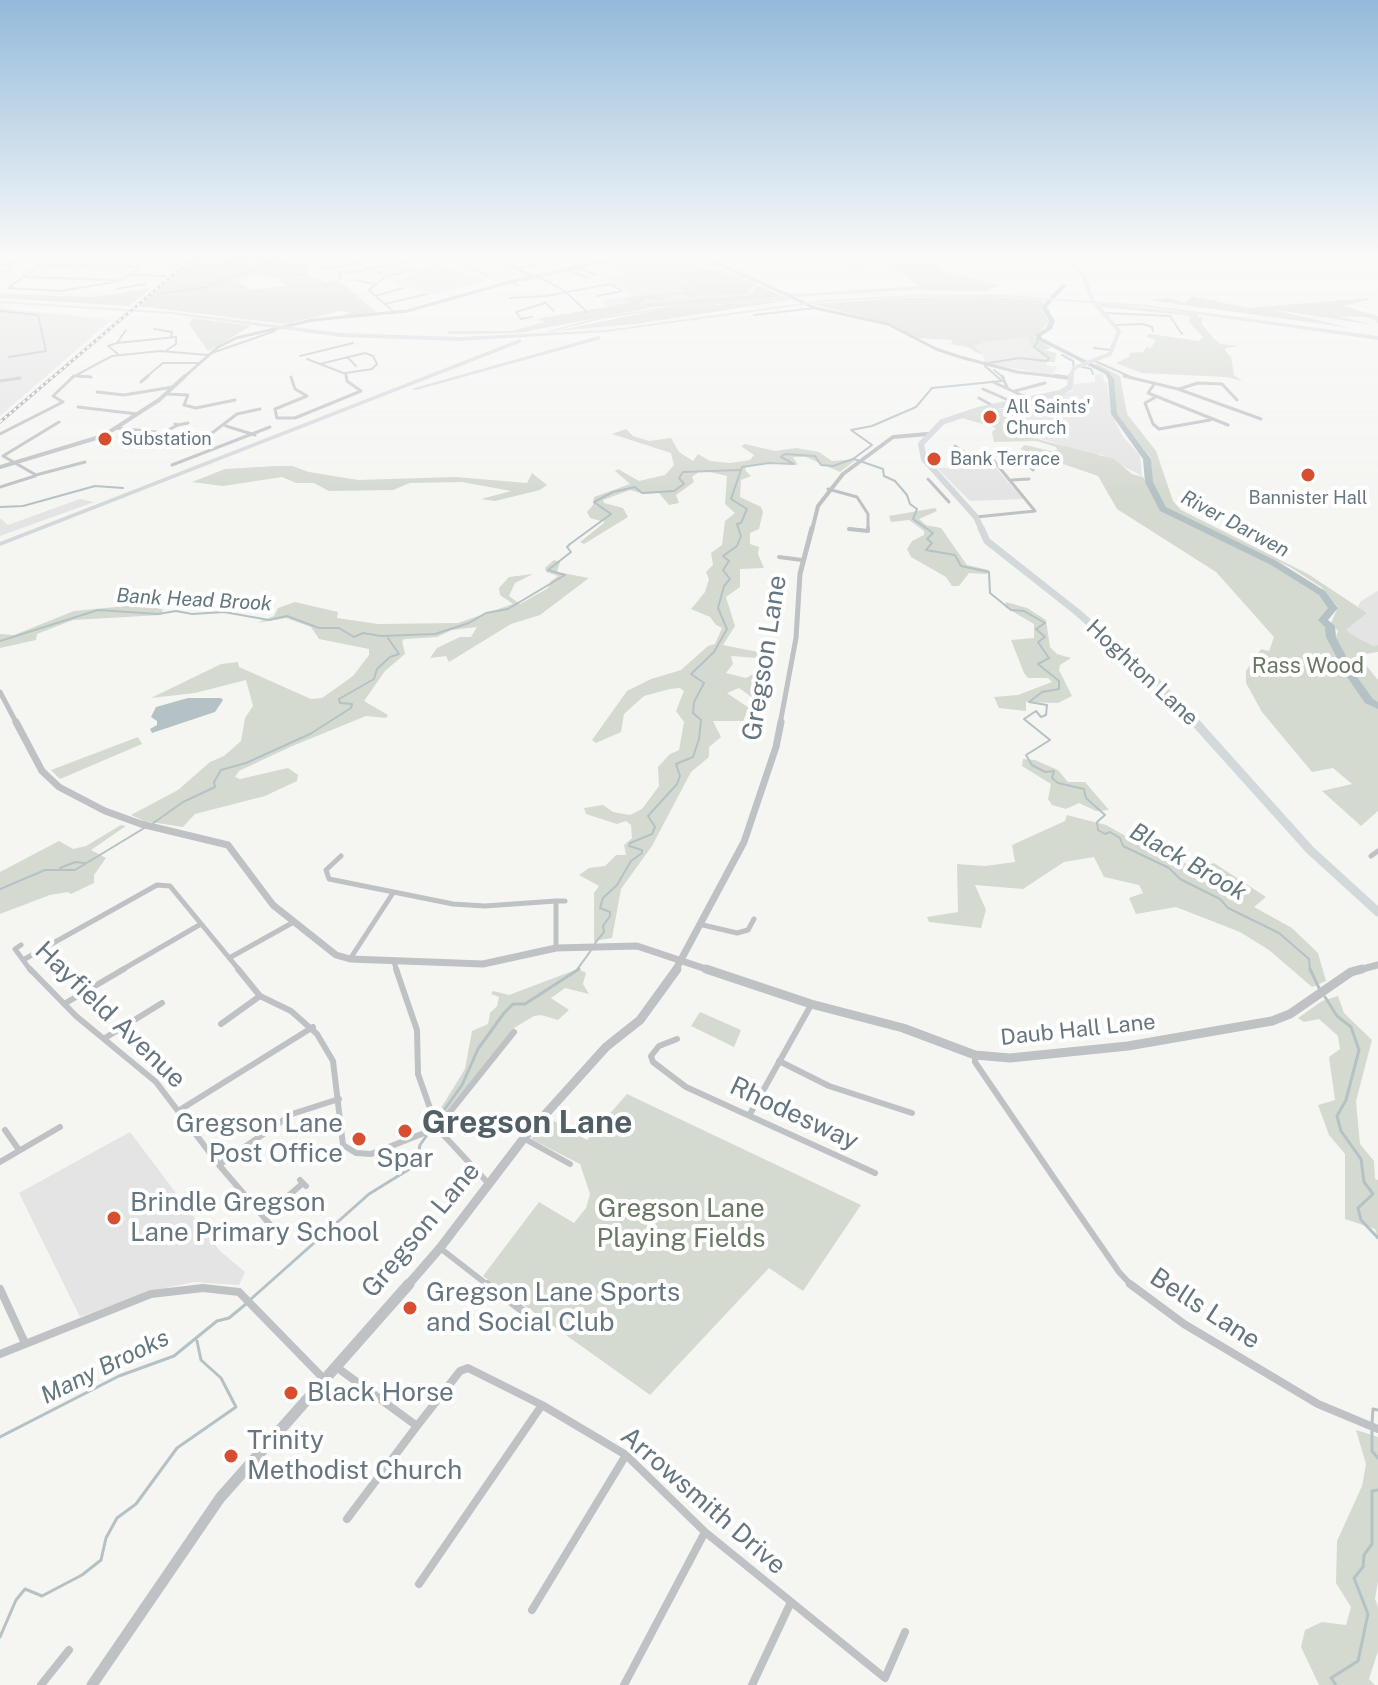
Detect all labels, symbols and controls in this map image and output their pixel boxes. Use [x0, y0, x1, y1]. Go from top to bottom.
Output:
place label: All Saints' Church [1006, 396, 1091, 438]
marker: All Saints' Church [981, 408, 999, 426]
place label: Substation [121, 428, 212, 450]
marker: Substation [96, 430, 114, 448]
place label: Bank Terrace [950, 448, 1060, 470]
marker: Bank Terrace [925, 450, 943, 468]
marker: Bannister Hall [1299, 466, 1317, 484]
water label: River Darwen [1177, 485, 1293, 563]
place label: Bannister Hall [1249, 487, 1367, 509]
street label: Gregson Lane [737, 573, 793, 743]
water label: Bank Head Brook [116, 584, 272, 616]
street label: Hoghton Lane [1081, 614, 1203, 732]
park label: Rass Wood [1252, 653, 1364, 679]
water label: Black Brook [1125, 817, 1251, 907]
street label: Hayfield Avenue [28, 935, 192, 1095]
street label: Daub Hall Lane [999, 1009, 1157, 1051]
street label: Rhodesway [725, 1071, 863, 1157]
district label: Gregson Lane [422, 1104, 632, 1142]
place label: Gregson Lane Post Office [176, 1108, 343, 1170]
marker: Spar [396, 1122, 414, 1140]
marker: Gregson Lane Post Office [350, 1130, 368, 1148]
place label: Spar [376, 1143, 434, 1175]
street label: Gregson Lane [355, 1156, 487, 1304]
place label: Brindle Gregson Lane Primary School [130, 1187, 380, 1248]
park label: Gregson Lane Playing Fields [597, 1193, 765, 1254]
marker: Brindle Gregson Lane Primary School [105, 1209, 123, 1227]
street label: Bells Lane [1144, 1262, 1266, 1356]
place label: Gregson Lane Sports and Social Club [426, 1277, 680, 1338]
marker: Gregson Lane Sports and Social Club [401, 1299, 419, 1317]
water label: Many Brooks [36, 1324, 174, 1410]
place label: Black Horse [307, 1377, 454, 1409]
marker: Black Horse [282, 1384, 300, 1402]
street label: Arrowsmith Drive [614, 1421, 792, 1581]
place label: Trinity Methodist Church [247, 1425, 462, 1486]
marker: Trinity Methodist Church [222, 1447, 240, 1465]

